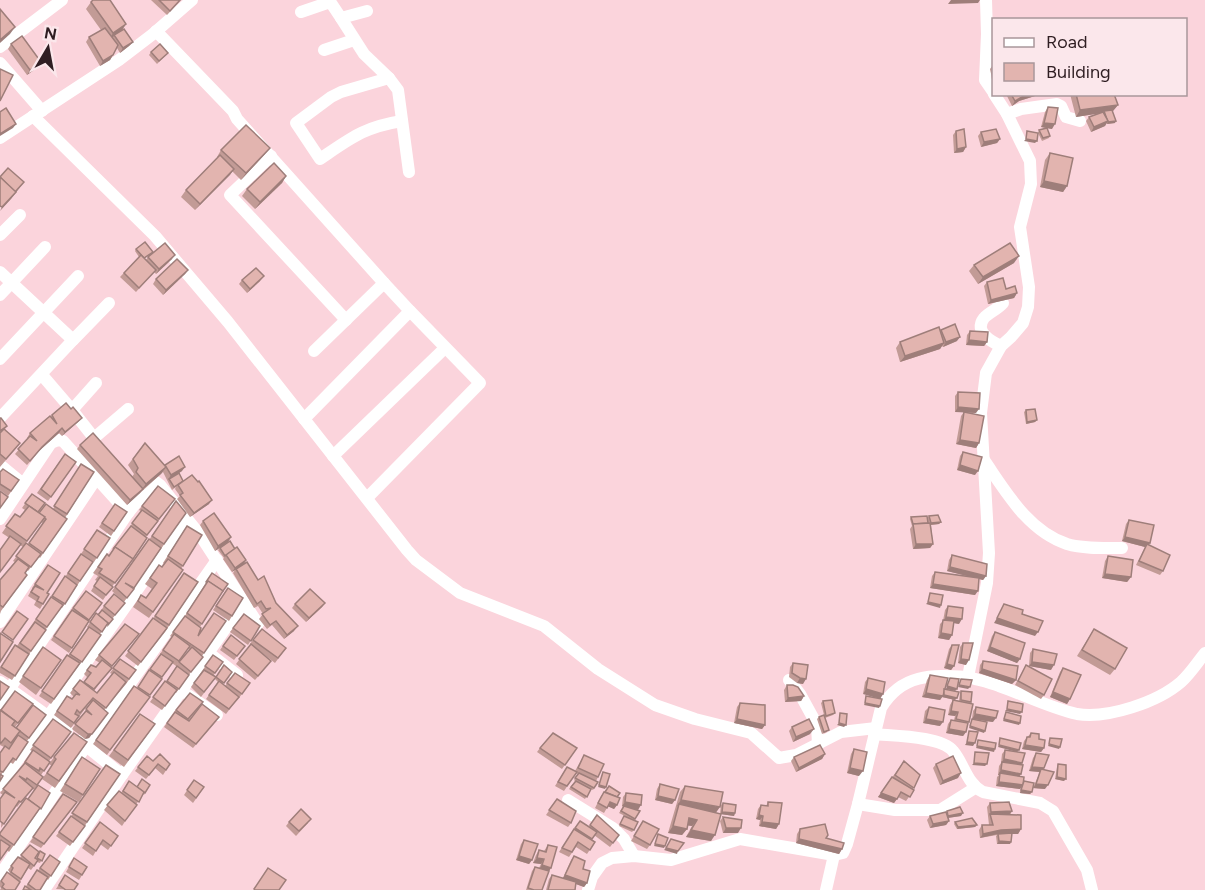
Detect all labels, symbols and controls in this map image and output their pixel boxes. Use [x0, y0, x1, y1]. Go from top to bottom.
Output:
north arrow [18, 18, 78, 78]
legend [992, 18, 1187, 96]
text: N [43, 23, 58, 44]
text: Road [1046, 31, 1087, 53]
text: Building [1046, 61, 1111, 83]

